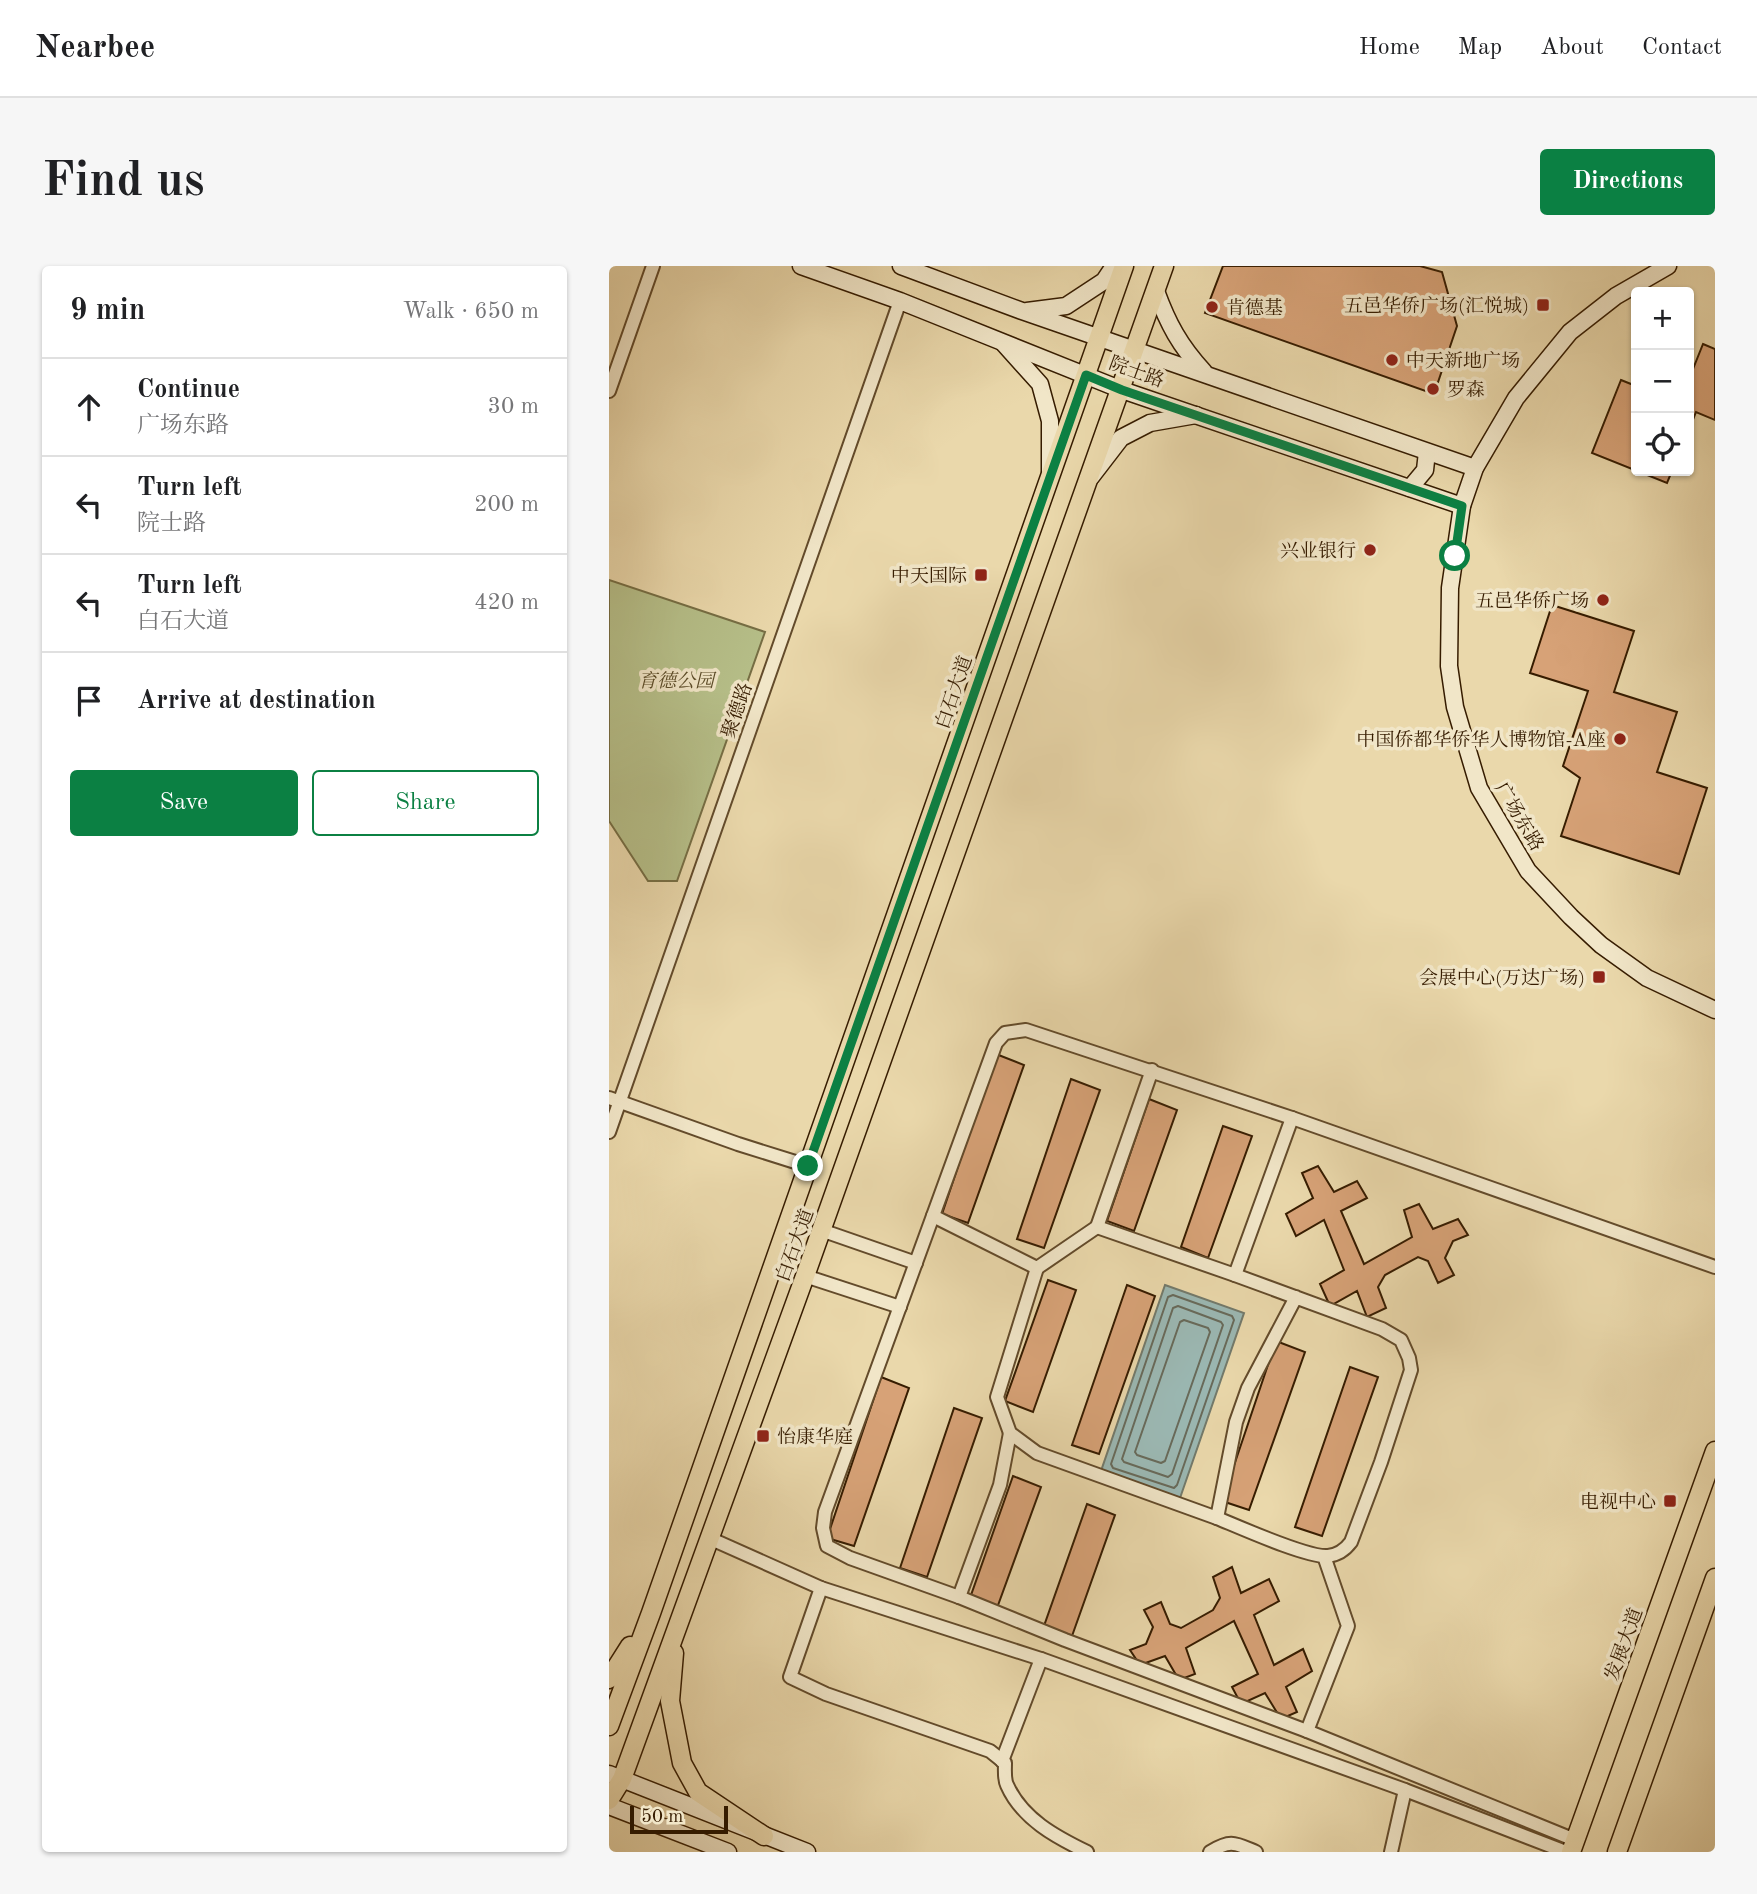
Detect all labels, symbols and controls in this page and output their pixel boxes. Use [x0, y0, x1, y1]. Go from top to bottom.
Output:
text: Nearbee [35, 32, 155, 65]
text: Home [1359, 36, 1420, 60]
text: Map [1458, 36, 1502, 60]
text: About [1540, 36, 1604, 60]
text: Contact [1642, 36, 1722, 60]
button: Directions [1540, 149, 1715, 215]
text: Find us [42, 158, 205, 207]
map controls [1631, 287, 1694, 476]
button: + [1631, 287, 1694, 350]
place label: 五邑华侨广场(汇悦城) [1344, 295, 1529, 317]
text: 9 min [70, 296, 145, 326]
marker: 五邑华侨广场(汇悦城) [1535, 297, 1551, 313]
place label: 肯德基 [1226, 298, 1283, 319]
marker: 肯德基 [1204, 299, 1220, 315]
text: Walk · 650 m [403, 300, 539, 323]
button: − [1631, 350, 1694, 413]
place label: 中天新地广场 [1406, 351, 1520, 372]
marker: 中天新地广场 [1384, 352, 1400, 368]
street label: 院士路 [1106, 353, 1167, 392]
text: Continue [137, 377, 240, 403]
place label: 罗森 [1447, 380, 1485, 401]
marker: 罗森 [1425, 381, 1441, 397]
icon: ahead [70, 388, 108, 426]
text: 30 m [488, 395, 539, 418]
button: locate [1631, 413, 1694, 476]
text: 广场东路 [137, 414, 229, 437]
text: Turn left [137, 475, 242, 501]
icon: left [70, 486, 108, 524]
text: 200 m [474, 493, 539, 516]
text: 院士路 [137, 512, 206, 535]
route start [1439, 540, 1470, 571]
place label: 兴业银行 [1280, 541, 1356, 562]
marker: 兴业银行 [1362, 542, 1378, 558]
place label: 中天国际 [891, 566, 967, 587]
marker: 中天国际 [973, 567, 989, 583]
text: Turn left [137, 573, 242, 599]
icon: left [70, 584, 108, 622]
place label: 五邑华侨广场 [1475, 590, 1589, 612]
text: 420 m [474, 591, 539, 614]
marker: 五邑华侨广场 [1595, 592, 1611, 608]
text: 白石大道 [137, 610, 229, 633]
street label: 白石大道 [931, 653, 977, 732]
park label: 育德公园 [638, 670, 717, 692]
street label: 聚德路 [718, 680, 757, 741]
icon: arrive [70, 682, 108, 720]
text: Arrive at destination [137, 688, 376, 714]
place label: 中国侨都华侨华人博物馆-A座 [1356, 729, 1606, 751]
marker: 中国侨都华侨华人博物馆-A座 [1612, 731, 1628, 747]
button: Save [70, 770, 298, 836]
button: Share [312, 770, 539, 836]
street label: 广场东路 [1490, 779, 1547, 855]
place label: 会展中心(万达广场) [1419, 967, 1585, 989]
marker: 会展中心(万达广场) [1591, 969, 1607, 985]
route end [792, 1150, 823, 1181]
street label: 白石大道 [772, 1206, 818, 1285]
place label: 怡康华庭 [777, 1426, 853, 1448]
marker: 怡康华庭 [755, 1428, 771, 1444]
place label: 电视中心 [1580, 1492, 1656, 1513]
marker: 电视中心 [1662, 1493, 1678, 1509]
street label: 发展大道 [1601, 1605, 1647, 1684]
scale bar [630, 1803, 728, 1835]
text: 50 m [641, 1808, 683, 1827]

